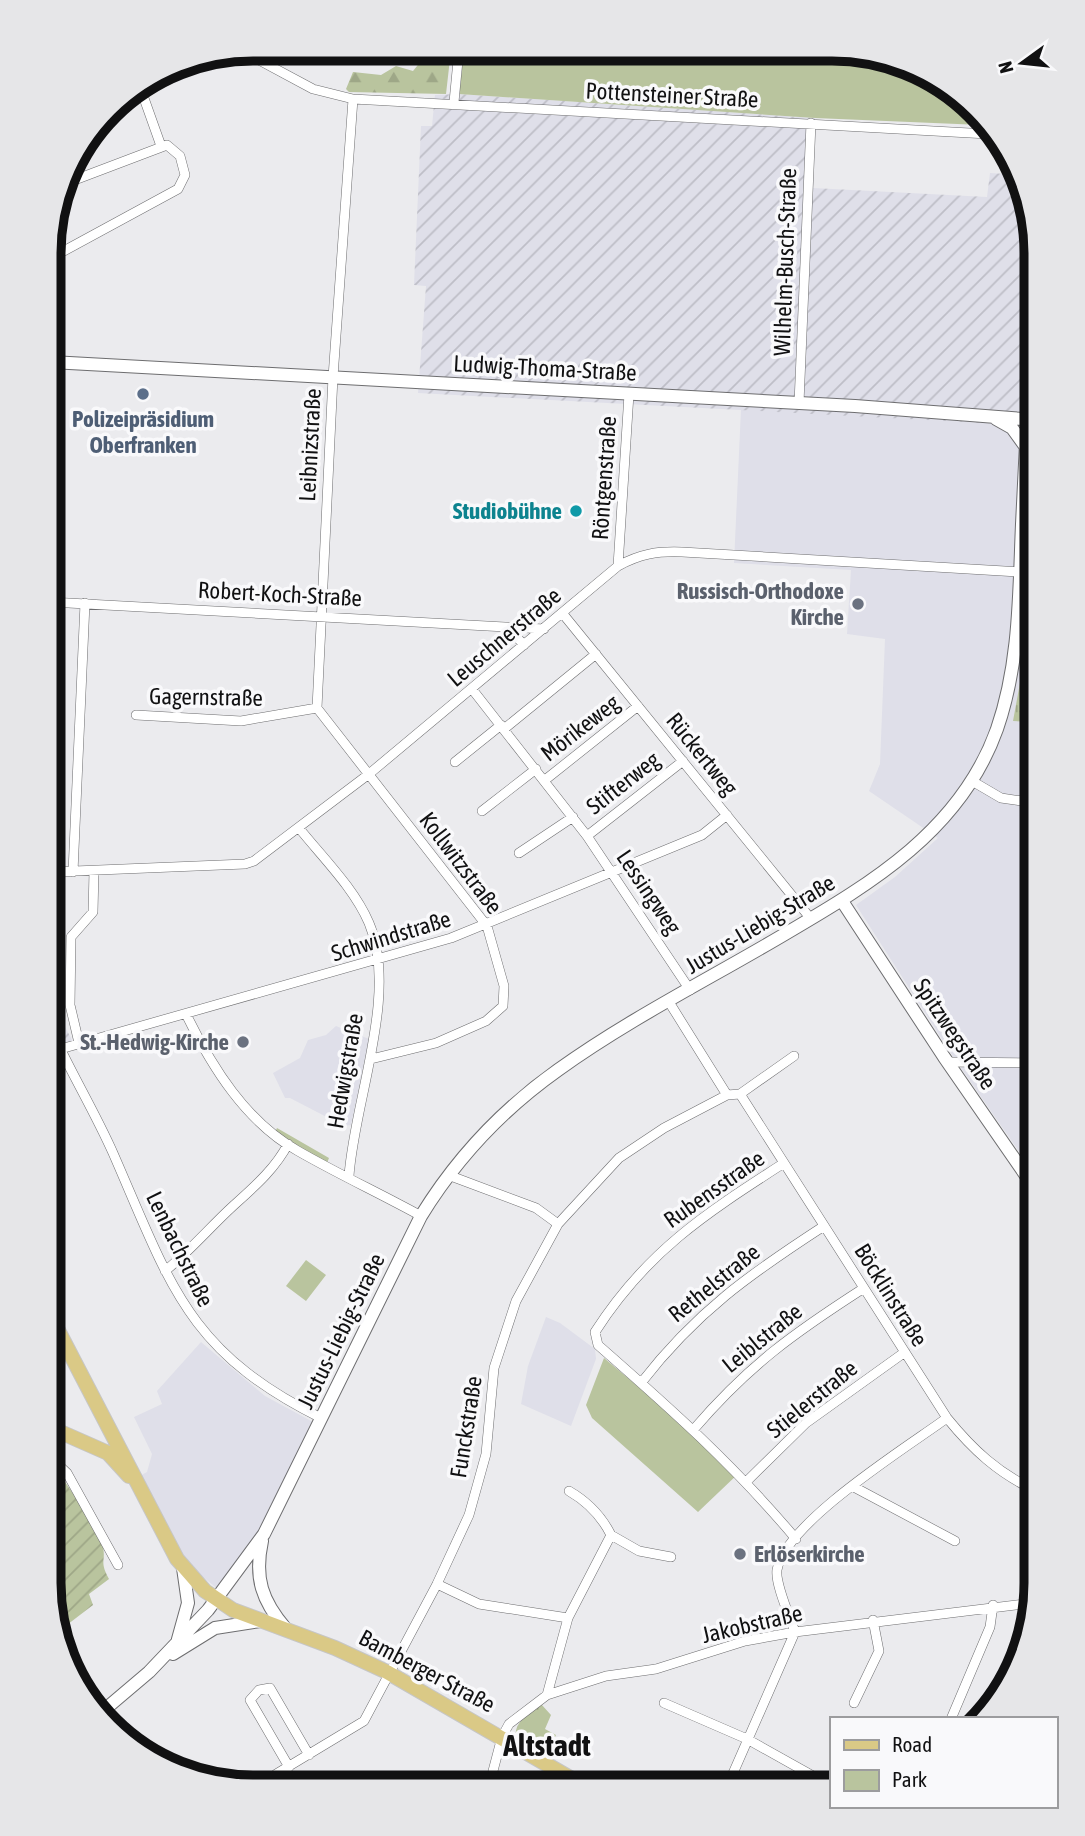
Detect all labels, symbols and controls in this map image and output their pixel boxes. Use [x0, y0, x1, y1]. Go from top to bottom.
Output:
north arrow [987, 28, 1057, 98]
text: N [994, 59, 1018, 76]
street label: Pottensteiner Straße [585, 77, 759, 113]
street label: Wilhelm-Busch-Straße [769, 168, 801, 356]
street label: Ludwig-Thoma-Straße [453, 350, 637, 386]
marker: Polizeipräsidium Oberfranken [135, 386, 151, 402]
street label: Leibnizstraße [294, 388, 326, 502]
place label: Polizeipräsidium Oberfranken [72, 406, 214, 458]
street label: Röntgenstraße [587, 415, 621, 541]
place label: Studiobühne [453, 498, 562, 524]
marker: Studiobühne [568, 503, 584, 519]
street label: Robert-Koch-Straße [197, 577, 363, 611]
place label: Russisch-Orthodoxe Kirche [677, 578, 844, 630]
street label: Leuschnerstraße [442, 582, 566, 692]
marker: Russisch-Orthodoxe Kirche [850, 596, 866, 612]
street label: Gagernstraße [149, 683, 263, 711]
street label: Mörikeweg [536, 689, 624, 767]
street label: Rückertweg [661, 708, 743, 800]
street label: Stifterweg [581, 746, 665, 820]
street label: Kollwitzstraße [414, 807, 508, 919]
street label: Lessingweg [611, 845, 687, 939]
street label: Justus-Liebig-Straße [681, 869, 839, 979]
street label: Schwindstraße [328, 906, 454, 966]
street label: Spitzwegstraße [909, 974, 1001, 1094]
street label: Hedwigstraße [322, 1011, 368, 1131]
place label: St.-Hedwig-Kirche [80, 1029, 229, 1055]
marker: St.-Hedwig-Kirche [235, 1034, 251, 1050]
street label: Rubensstraße [659, 1145, 769, 1233]
street label: Lenbachstraße [141, 1187, 219, 1311]
street label: Rethelstraße [663, 1239, 765, 1327]
street label: Böcklinstraße [849, 1239, 933, 1351]
street label: Justus-Liebig-Straße [292, 1249, 390, 1413]
street label: Leiblstraße [717, 1298, 807, 1378]
street label: Stielerstraße [762, 1355, 862, 1443]
street label: Funckstraße [445, 1374, 487, 1480]
place label: Erlöserkirche [754, 1541, 865, 1567]
marker: Erlöserkirche [732, 1546, 748, 1562]
street label: Jakobstraße [699, 1600, 805, 1648]
street label: Bamberger Straße [355, 1624, 499, 1718]
legend [830, 1717, 1057, 1808]
district label: Altstadt [502, 1728, 591, 1762]
text: Road [892, 1732, 932, 1756]
text: Park [892, 1767, 927, 1791]

